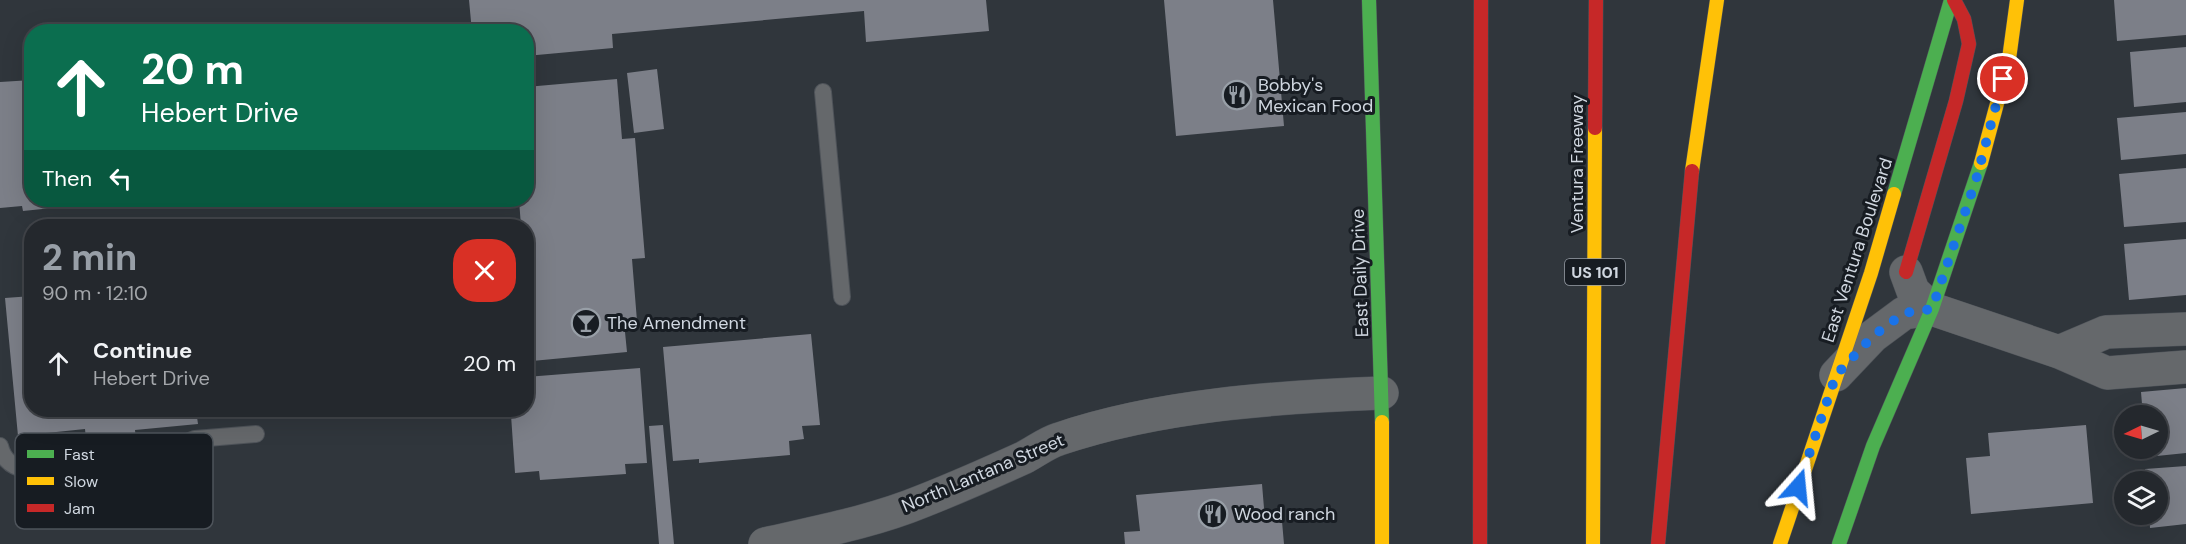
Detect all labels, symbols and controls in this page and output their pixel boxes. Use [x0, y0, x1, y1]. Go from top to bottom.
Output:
text: 20 m [141, 42, 244, 97]
icon: ahead [42, 48, 120, 126]
pin [1977, 53, 2028, 104]
icon: arrive [1986, 62, 2019, 95]
place label: Bobby's Mexican Food [1258, 73, 1373, 118]
restaurant icon: Bobby's Mexican Food [1221, 79, 1253, 111]
street label: Ventura Freeway [1565, 94, 1589, 234]
text: Hebert Drive [141, 95, 299, 130]
street label: East Ventura Boulevard [1816, 155, 1898, 345]
icon: left [104, 162, 137, 195]
text: Then [42, 164, 92, 193]
street label: East Daily Drive [1346, 208, 1374, 338]
text: 2 min [42, 234, 137, 281]
button: close [453, 239, 516, 302]
road number: US 101 [1565, 259, 1625, 285]
text: 90 m · 12:10 [42, 280, 148, 306]
bar icon: The Amendment [570, 307, 602, 339]
place label: The Amendment [607, 311, 746, 335]
text: Continue [93, 336, 192, 365]
icon: ahead [42, 347, 75, 380]
text: 20 m [463, 349, 516, 378]
text: Hebert Drive [93, 365, 210, 391]
north arrow [2114, 405, 2168, 459]
map controls [2114, 405, 2168, 525]
street label: North Lantana Street [898, 428, 1068, 518]
legend [15, 433, 213, 529]
text: Fast [64, 444, 95, 465]
position arrow [1766, 455, 1830, 519]
text: Slow [64, 471, 98, 492]
button: layers [2114, 471, 2168, 525]
text: Jam [64, 498, 95, 519]
restaurant icon: Wood ranch [1197, 498, 1229, 530]
place label: Wood ranch [1234, 502, 1335, 526]

